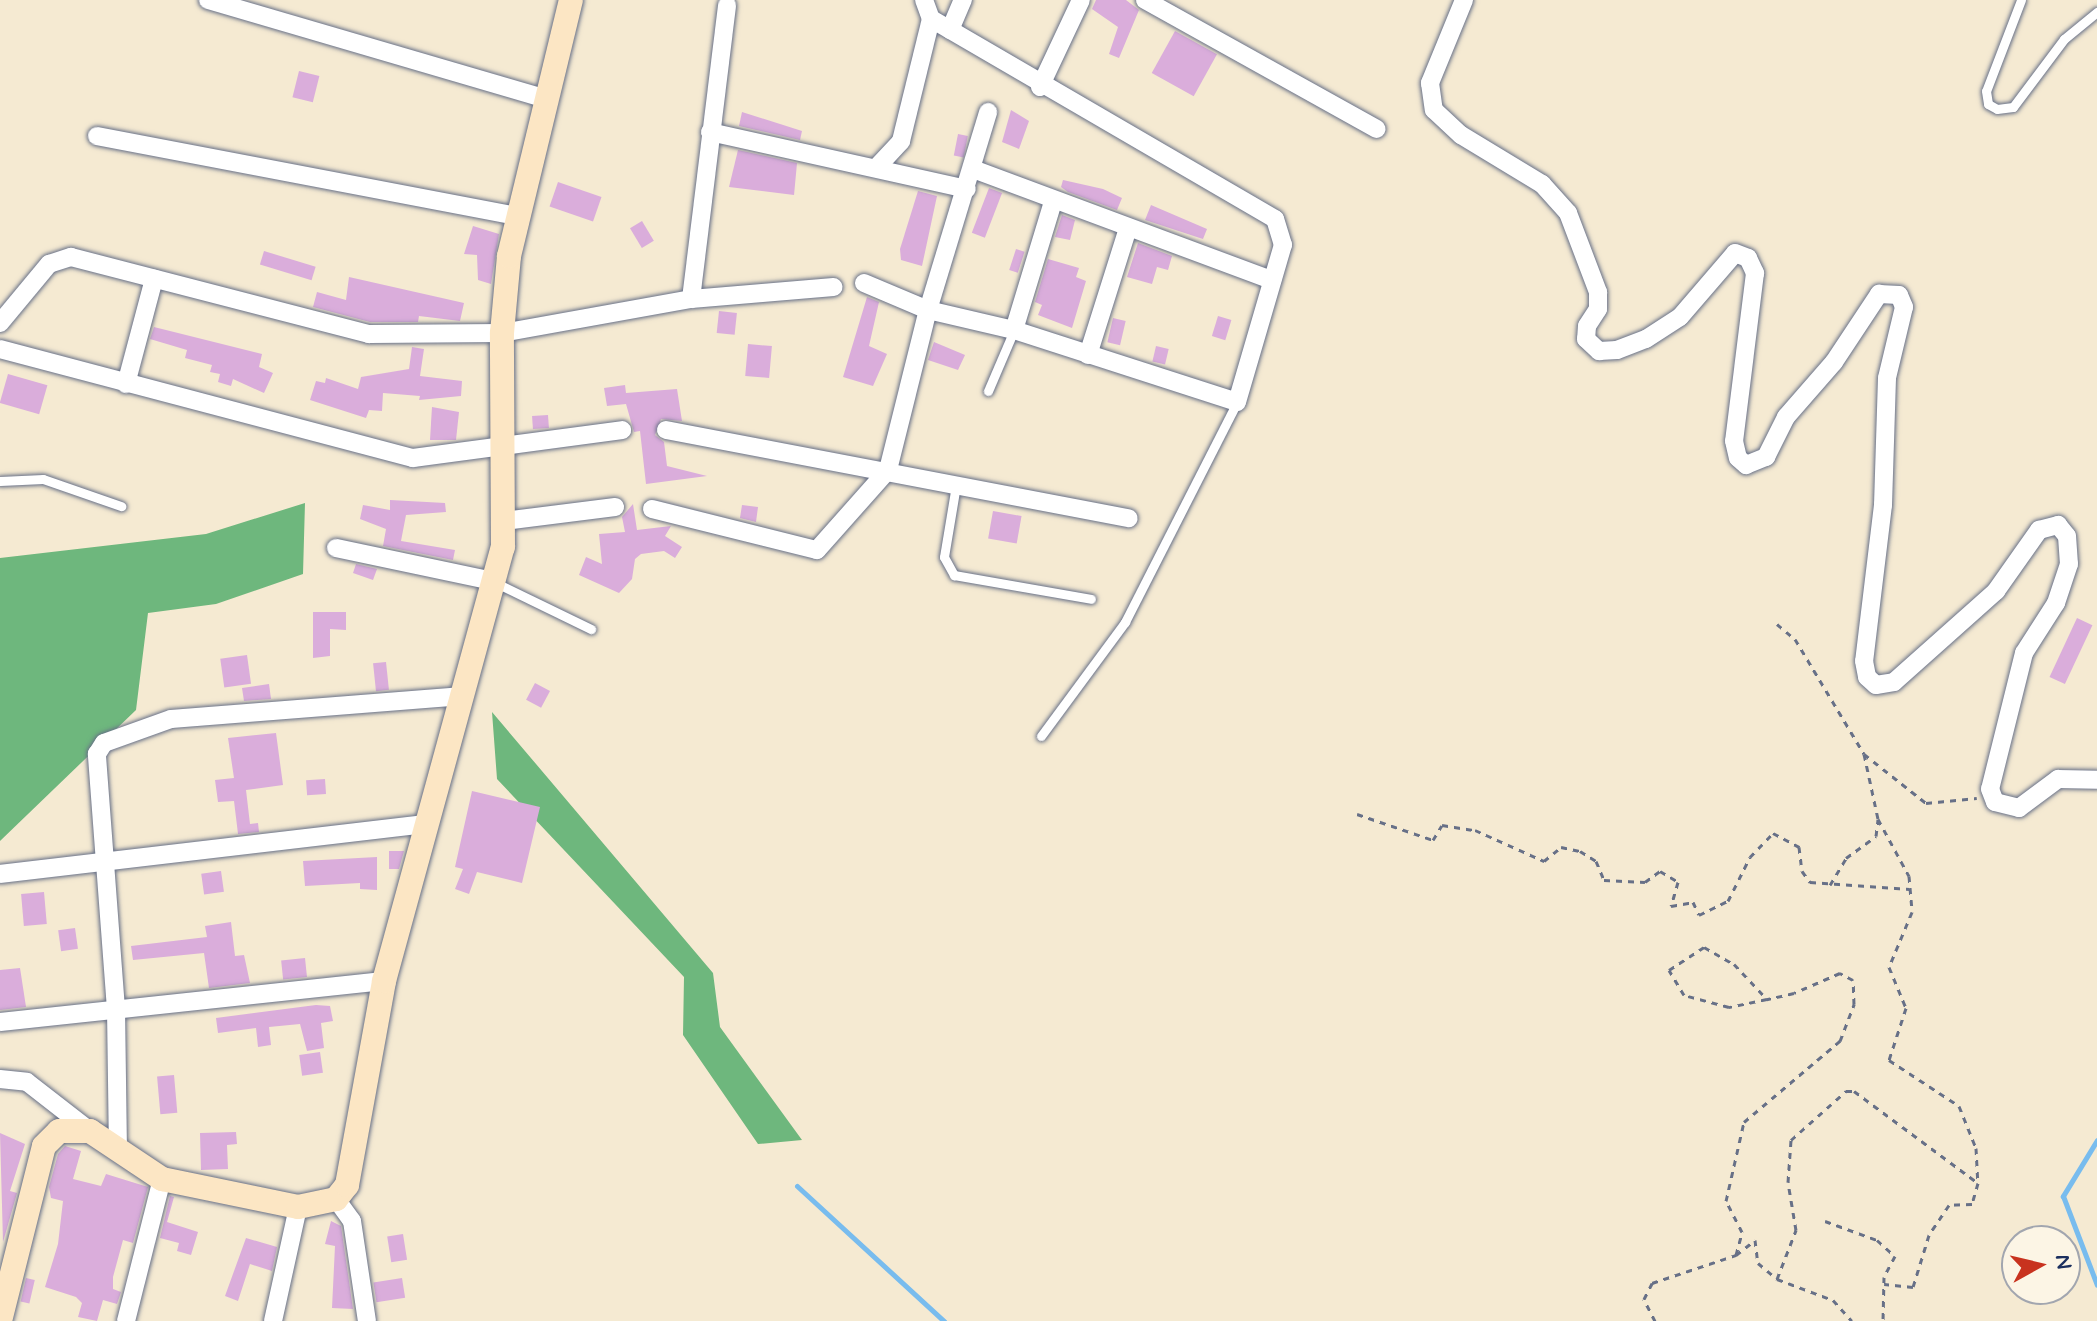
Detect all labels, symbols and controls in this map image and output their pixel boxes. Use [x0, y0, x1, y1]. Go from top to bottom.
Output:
north arrow [2001, 1225, 2081, 1305]
text: N [2048, 1253, 2078, 1271]

